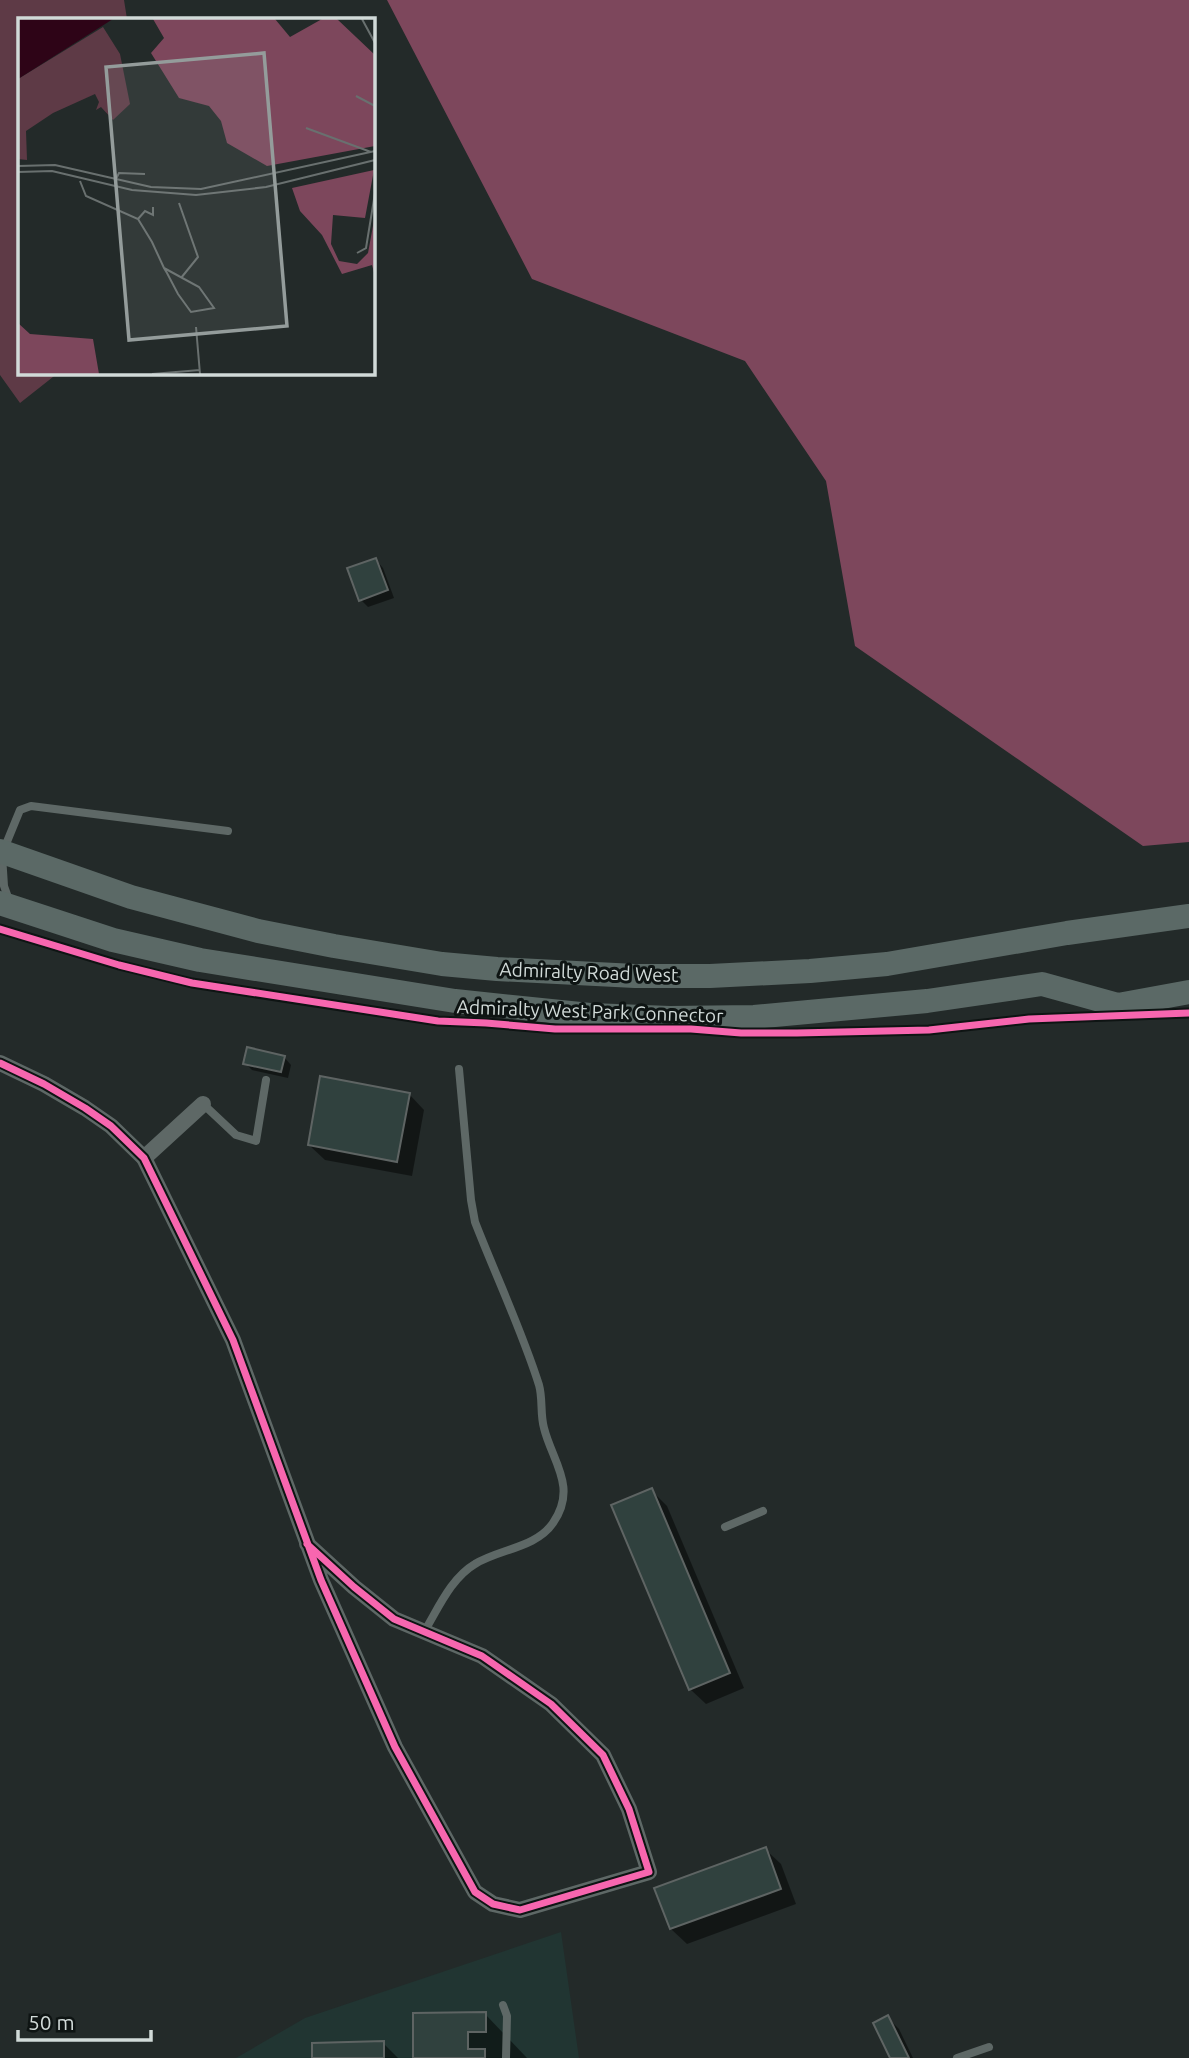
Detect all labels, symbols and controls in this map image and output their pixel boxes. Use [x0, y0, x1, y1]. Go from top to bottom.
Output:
inset map [18, 18, 374, 374]
street label: Admiralty Road West [499, 958, 679, 986]
street label: Admiralty West Park Connector [456, 995, 724, 1027]
scale bar [18, 1998, 150, 2042]
text: 50 m [28, 2010, 75, 2034]

